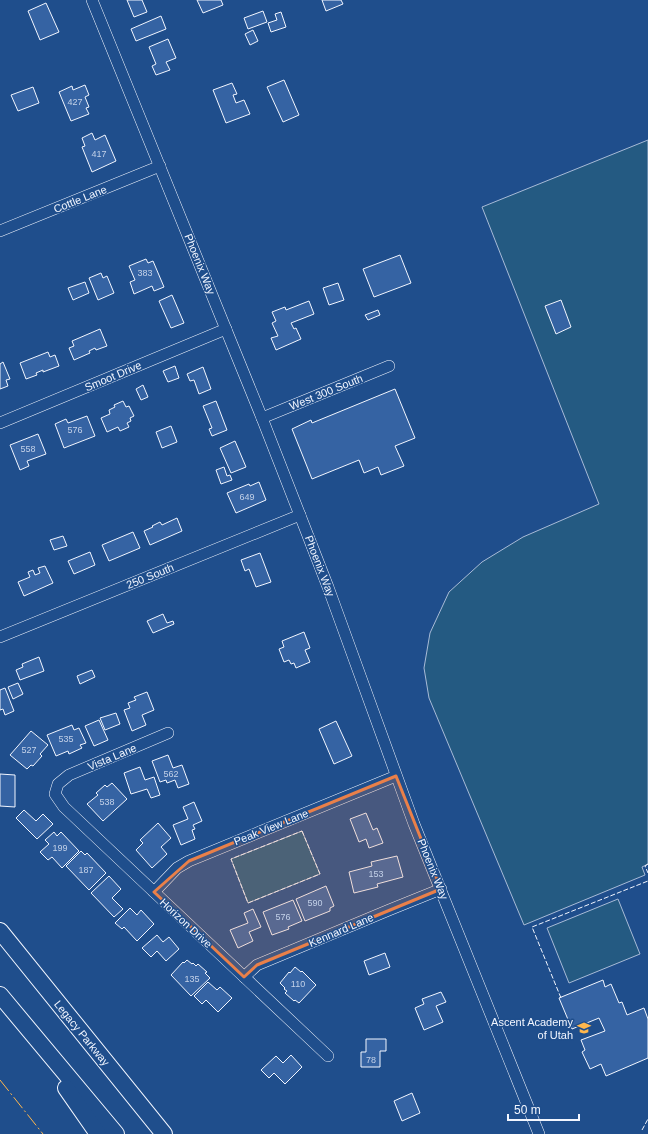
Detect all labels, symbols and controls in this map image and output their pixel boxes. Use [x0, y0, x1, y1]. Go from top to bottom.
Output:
house number: 427 [67, 97, 83, 107]
house number: 417 [91, 149, 107, 159]
street label: Cottle Lane [52, 183, 108, 215]
street label: Phoenix Way [182, 232, 218, 297]
house number: 383 [137, 268, 153, 278]
street label: Smoot Drive [83, 359, 143, 393]
street label: West 300 South [288, 372, 364, 412]
house number: 576 [67, 425, 83, 435]
house number: 558 [20, 444, 36, 454]
house number: 649 [239, 492, 255, 502]
street label: Phoenix Way [303, 534, 337, 599]
street label: 250 South [125, 561, 175, 591]
house number: 535 [58, 734, 74, 744]
street label: Vista Lane [86, 741, 138, 773]
house number: 527 [21, 745, 37, 755]
house number: 562 [163, 769, 179, 779]
house number: 538 [99, 797, 115, 807]
street label: Peak View Lane [232, 807, 310, 847]
street label: Phoenix Way [415, 837, 451, 902]
house number: 199 [52, 843, 68, 853]
house number: 187 [78, 865, 94, 875]
house number: 153 [368, 869, 384, 879]
street label: Horizon Drive [158, 896, 214, 950]
house number: 590 [307, 898, 323, 908]
street label: Kennard Lane [307, 911, 375, 949]
house number: 576 [275, 912, 291, 922]
house number: 135 [184, 974, 200, 984]
house number: 110 [291, 979, 305, 989]
street label: Legacy Parkway [52, 998, 112, 1069]
place label: Ascent Academy of Utah [491, 1016, 573, 1041]
school or university icon: Ascent Academy of Utah [576, 1020, 592, 1036]
house number: 78 [366, 1055, 376, 1065]
scale bar [508, 1096, 579, 1122]
text: 50 m [514, 1103, 541, 1117]

